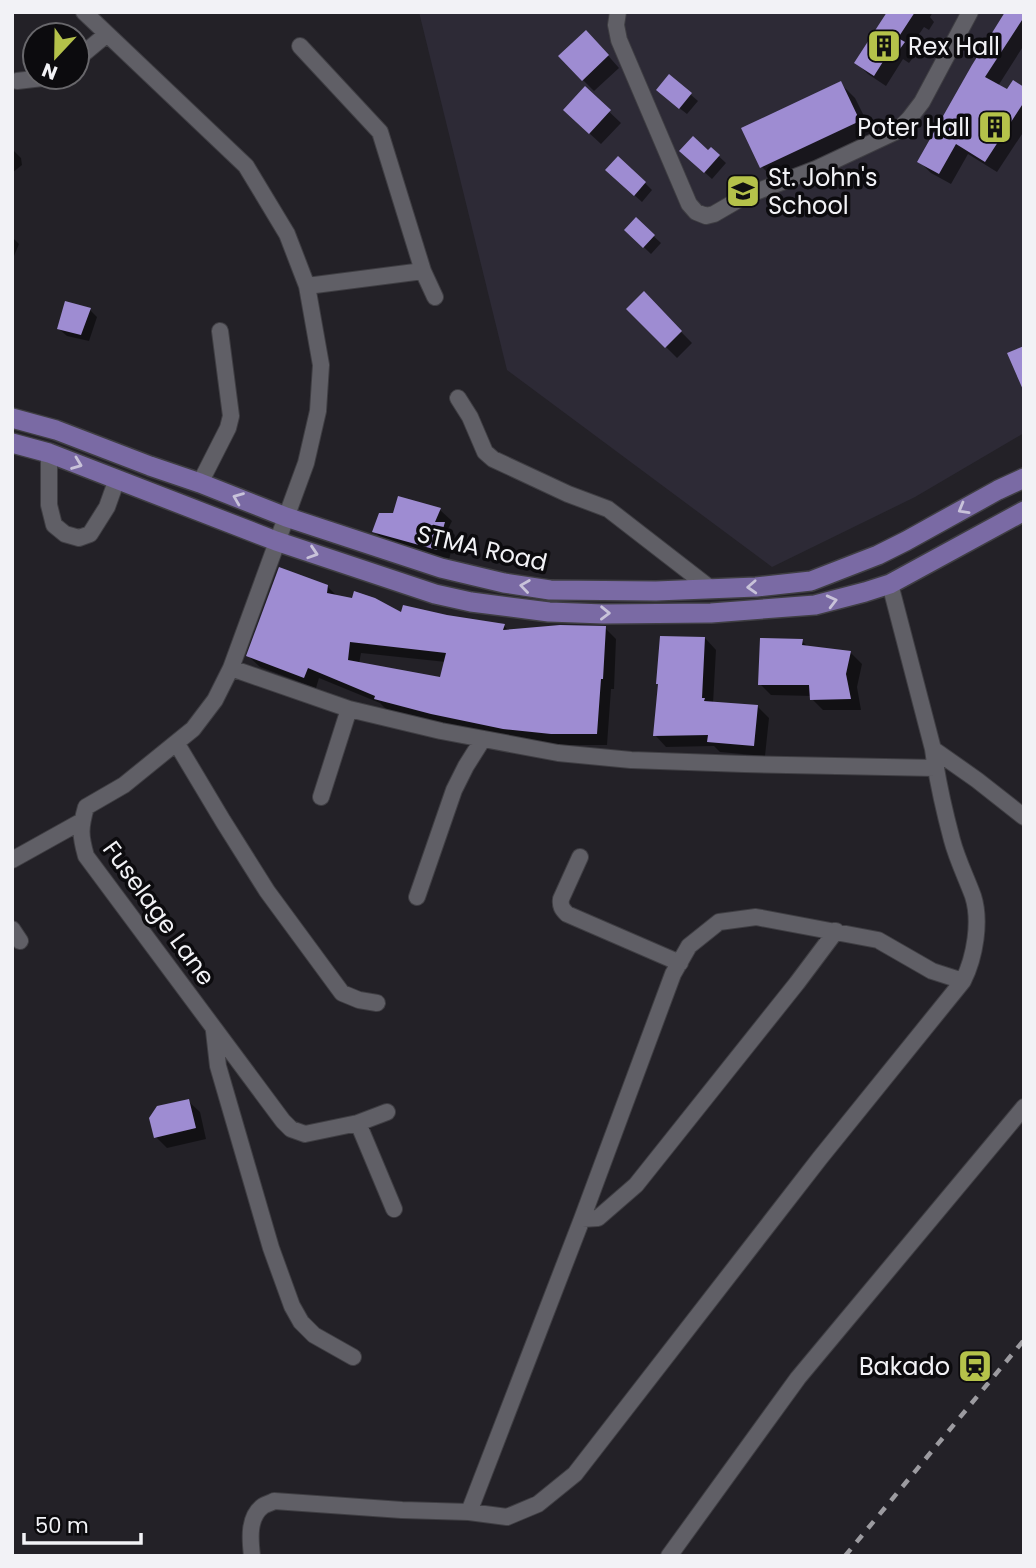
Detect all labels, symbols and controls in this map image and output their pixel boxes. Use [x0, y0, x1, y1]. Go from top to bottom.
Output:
north arrow [21, 21, 91, 91]
building icon: Rex Hall [865, 27, 903, 65]
place label: Rex Hall [908, 30, 1000, 63]
text: N [38, 56, 62, 86]
building icon: Poter Hall [976, 108, 1014, 146]
place label: Poter Hall [857, 111, 970, 144]
place label: St. John's School [768, 161, 877, 222]
school or university icon: St. John's School [724, 172, 762, 210]
one-way arrow [70, 455, 82, 469]
one-way arrow [233, 493, 245, 507]
one-way arrow [958, 501, 971, 514]
street label: STMA Road [414, 517, 550, 579]
one-way arrow [306, 544, 318, 559]
one-way arrow [519, 579, 531, 594]
one-way arrow [747, 579, 758, 594]
one-way arrow [826, 595, 838, 609]
one-way arrow [600, 606, 611, 621]
street label: Fuselage Lane [95, 834, 223, 992]
station icon: Bakado [956, 1347, 994, 1385]
place label: Bakado [859, 1350, 950, 1383]
scale bar [24, 1502, 142, 1546]
text: 50 m [35, 1511, 89, 1540]

